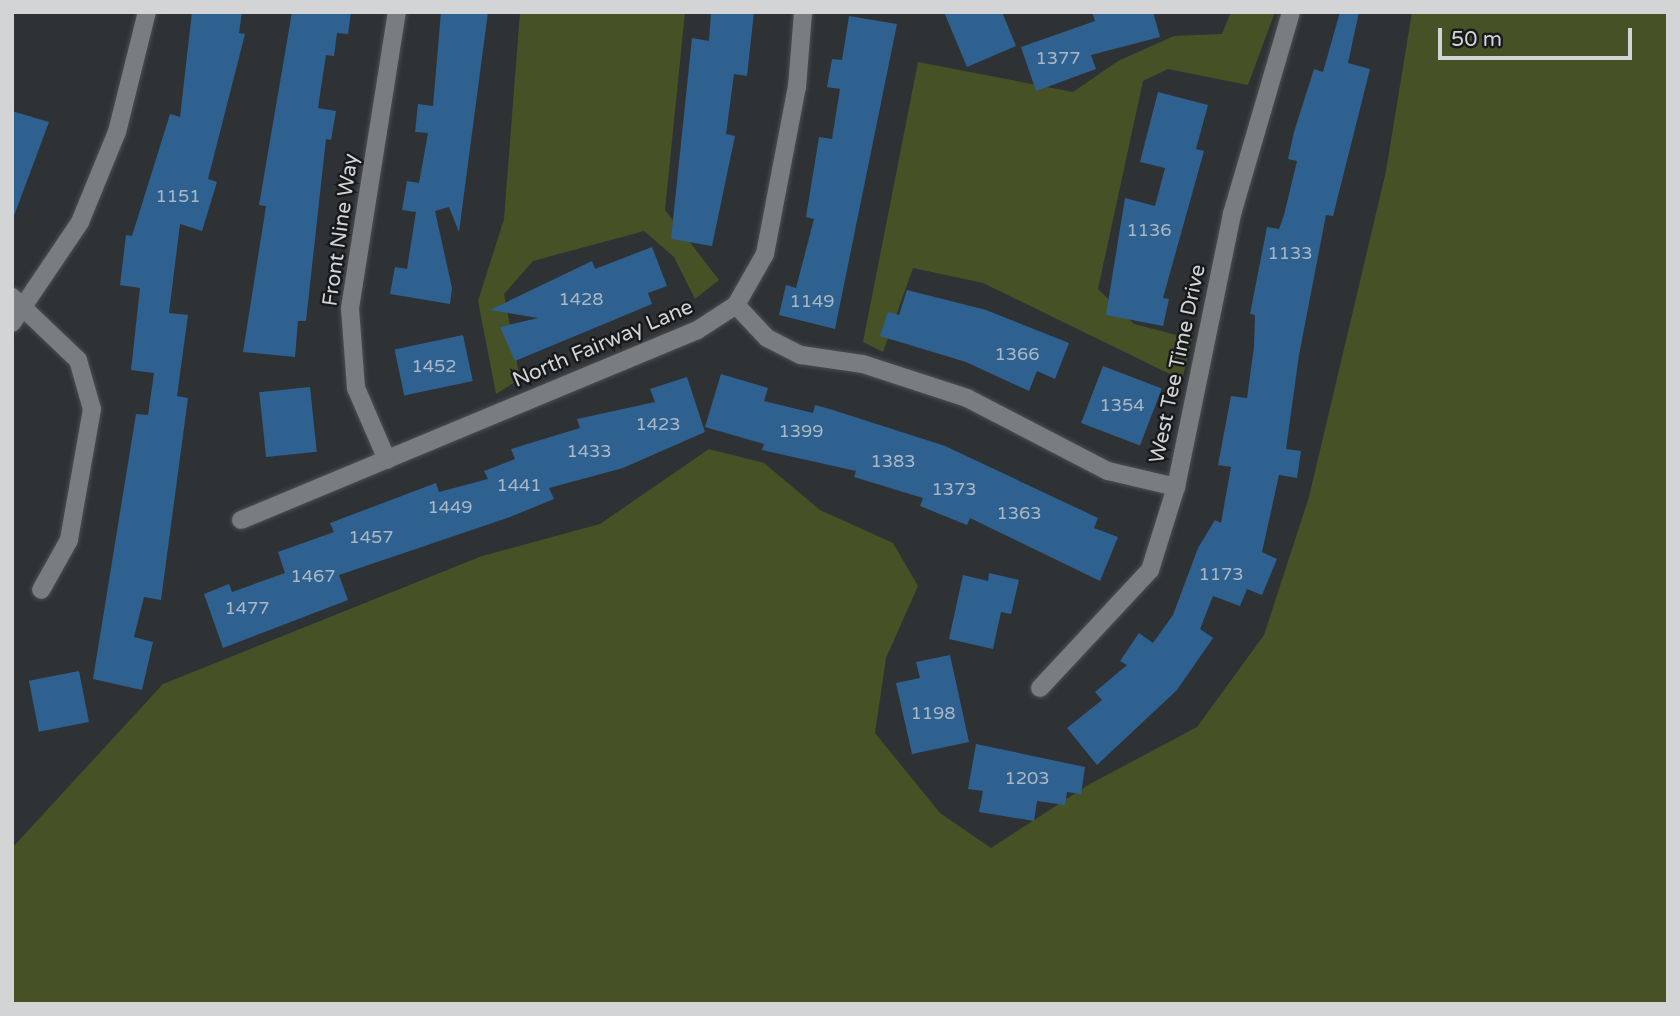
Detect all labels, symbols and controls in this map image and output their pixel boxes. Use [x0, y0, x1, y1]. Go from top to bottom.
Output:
scale bar [1442, 14, 1636, 58]
text: 50 m [1451, 27, 1502, 52]
house number: 1377 [1035, 47, 1081, 69]
street label: Front Nine Way [318, 152, 364, 308]
house number: 1151 [155, 185, 201, 207]
house number: 1136 [1126, 219, 1172, 241]
house number: 1133 [1267, 242, 1313, 264]
street label: West Tee Time Drive [1145, 262, 1211, 466]
house number: 1428 [558, 288, 604, 310]
house number: 1149 [789, 290, 835, 312]
street label: North Fairway Lane [509, 295, 697, 393]
house number: 1366 [994, 343, 1040, 365]
house number: 1452 [411, 355, 457, 377]
house number: 1354 [1099, 394, 1145, 416]
house number: 1423 [635, 413, 681, 435]
house number: 1399 [778, 420, 824, 442]
house number: 1433 [566, 440, 612, 462]
house number: 1383 [870, 450, 916, 472]
house number: 1441 [496, 474, 542, 496]
house number: 1373 [931, 478, 977, 500]
house number: 1449 [427, 496, 473, 518]
house number: 1363 [996, 502, 1042, 524]
house number: 1457 [348, 526, 394, 548]
house number: 1173 [1198, 563, 1244, 585]
house number: 1467 [290, 565, 336, 587]
house number: 1477 [224, 597, 270, 619]
house number: 1198 [910, 702, 956, 724]
house number: 1203 [1004, 767, 1050, 789]

